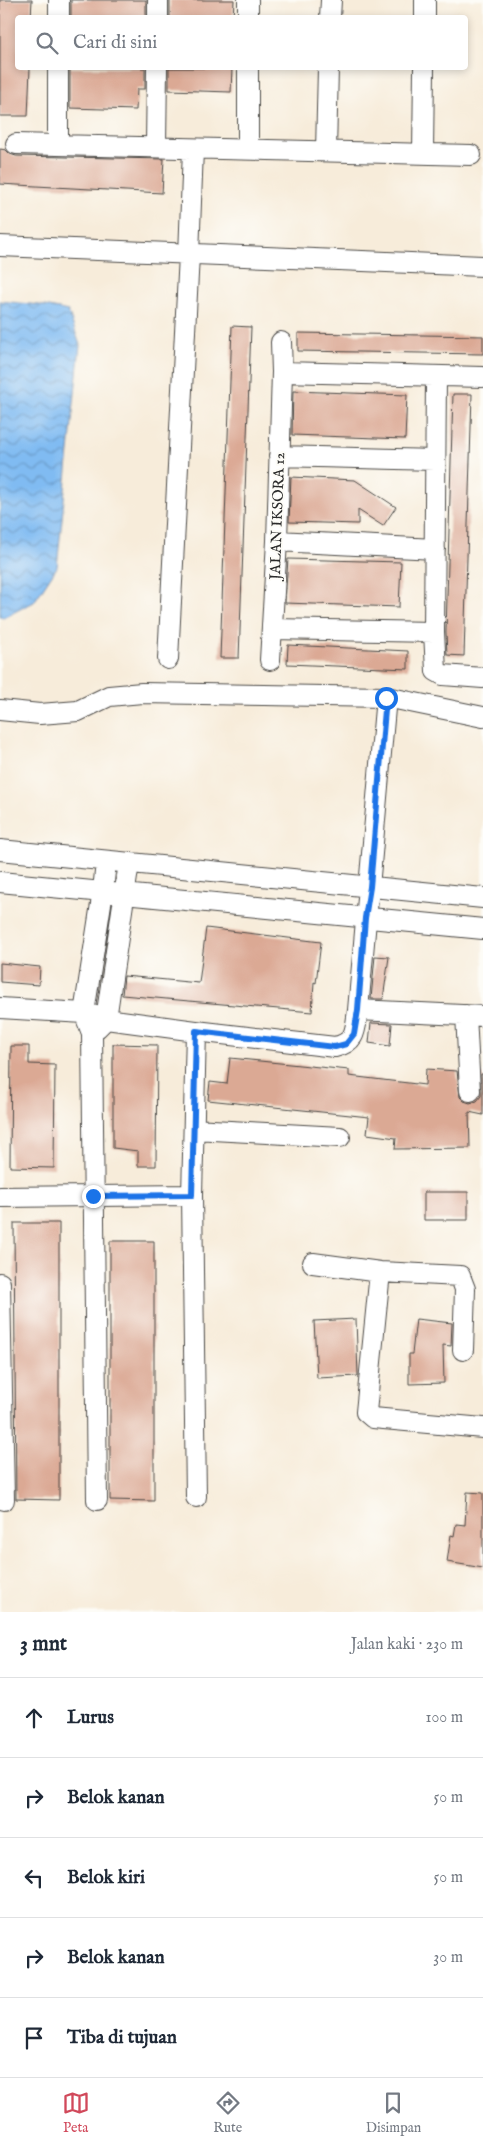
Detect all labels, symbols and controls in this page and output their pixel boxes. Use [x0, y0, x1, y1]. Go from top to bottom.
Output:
search box [15, 15, 468, 70]
icon: search [33, 29, 61, 57]
text: Cari di sini [73, 31, 157, 55]
street label: JALAN IKSORA 12 [266, 452, 289, 582]
route start [375, 687, 398, 710]
route end [82, 1185, 105, 1208]
text: 3 mnt [20, 1631, 67, 1658]
text: Jalan kaki · 230 m [351, 1635, 463, 1655]
icon: ahead [20, 1704, 48, 1732]
text: Lurus [67, 1706, 114, 1730]
text: 100 m [426, 1708, 463, 1728]
icon: right [20, 1784, 48, 1812]
text: Belok kanan [67, 1786, 165, 1810]
text: 50 m [434, 1788, 463, 1808]
icon: left [20, 1864, 48, 1892]
text: Belok kiri [67, 1866, 145, 1890]
text: 50 m [434, 1868, 463, 1888]
icon: right [20, 1944, 48, 1972]
text: Belok kanan [67, 1946, 165, 1970]
text: 30 m [433, 1948, 463, 1968]
icon: arrive [20, 2024, 48, 2052]
text: Tiba di tujuan [67, 2026, 177, 2050]
tab: Peta [62, 2089, 90, 2137]
tab: Rute [213, 2089, 242, 2137]
tab: Disimpan [366, 2089, 421, 2137]

